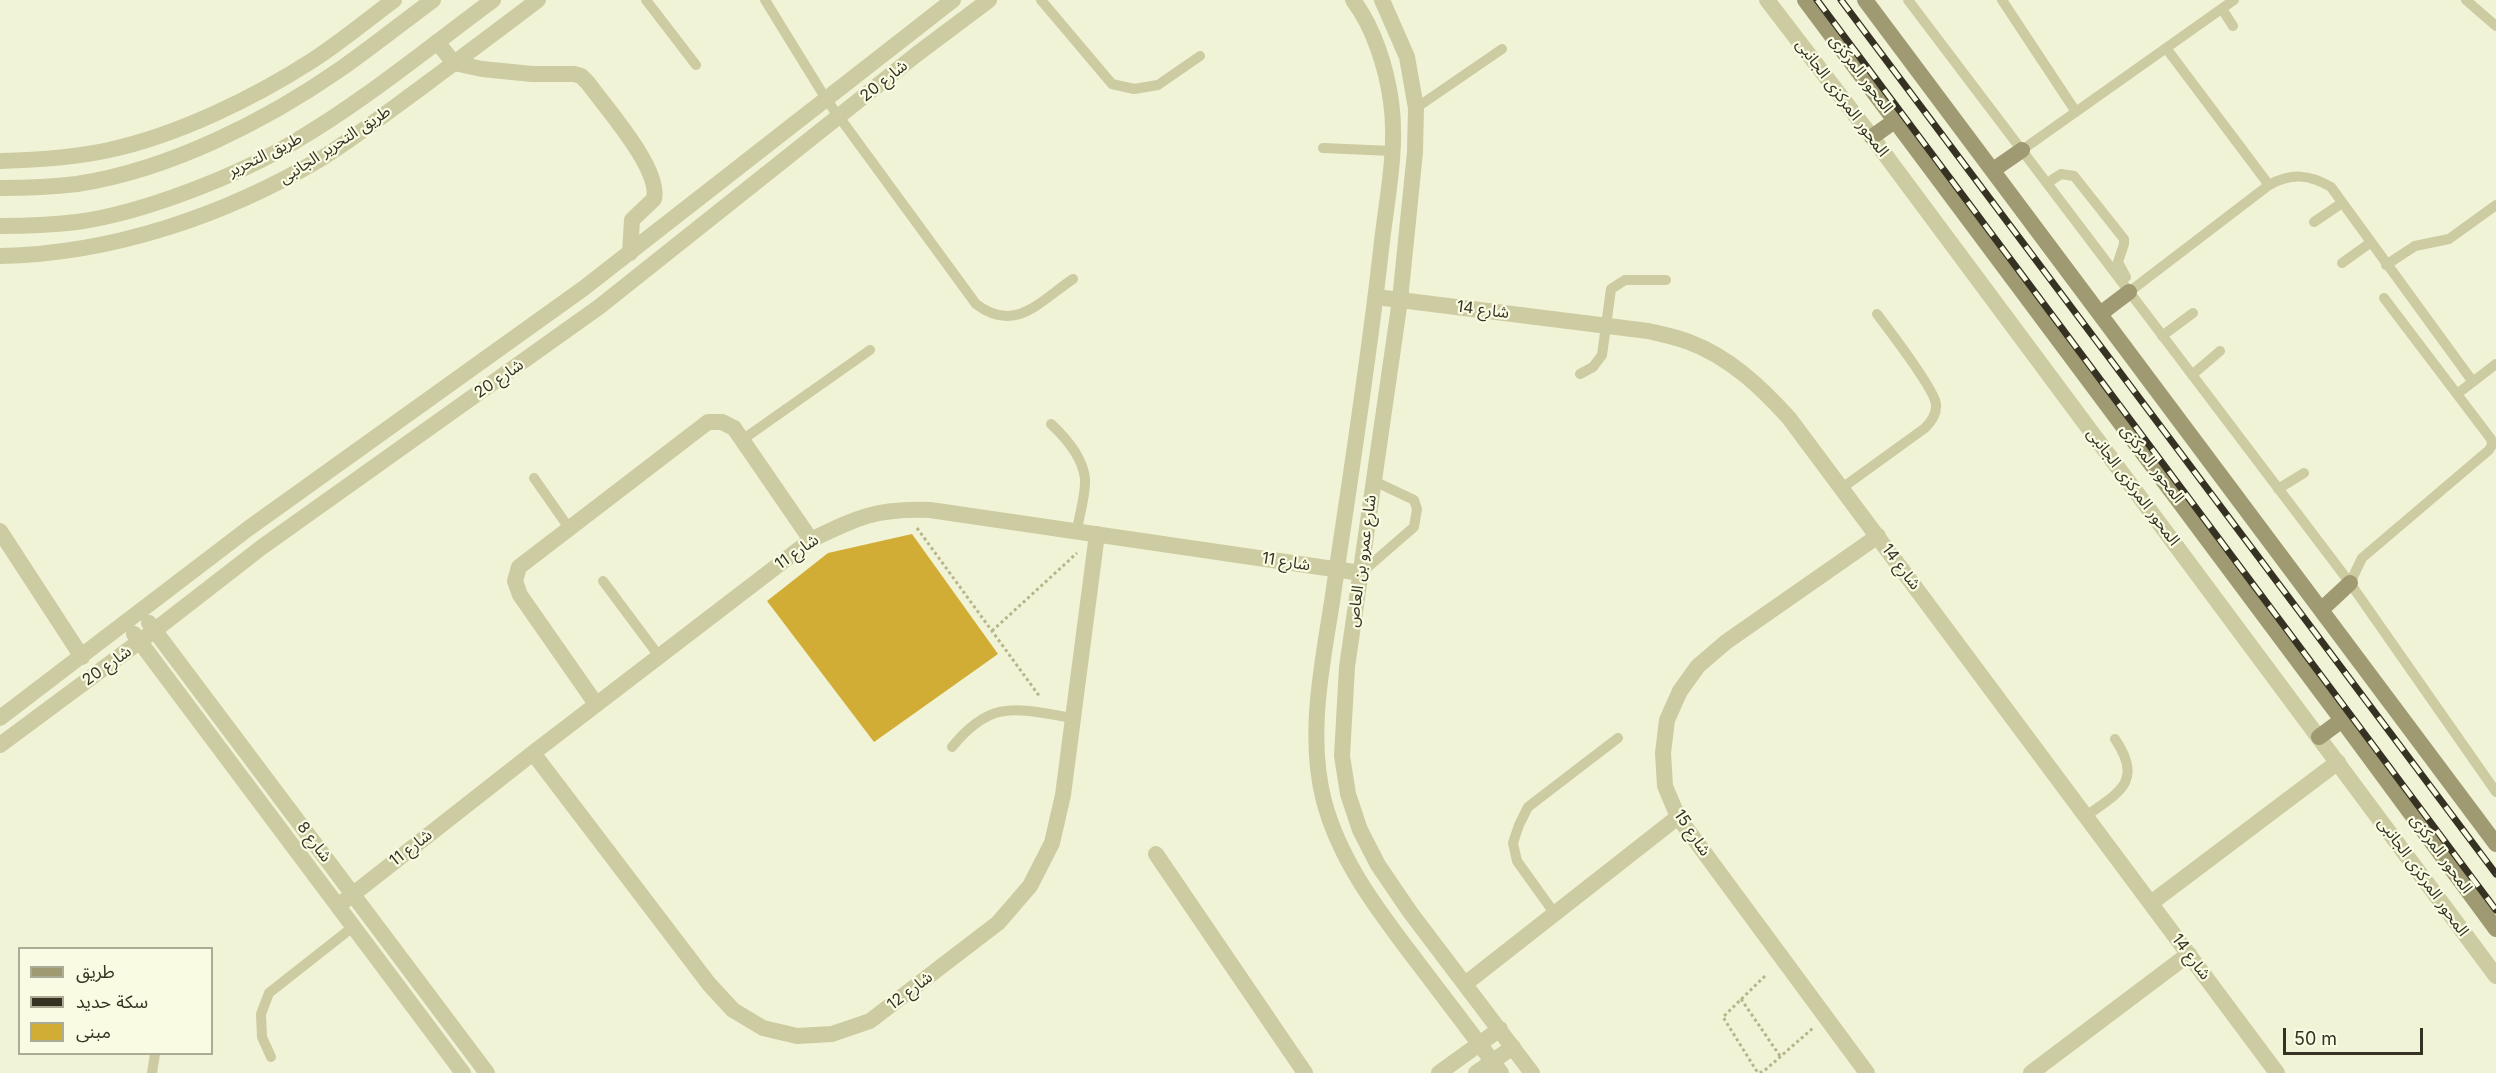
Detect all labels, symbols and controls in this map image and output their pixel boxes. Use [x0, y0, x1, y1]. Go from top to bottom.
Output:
street label: المحور المركزى [1825, 31, 1897, 117]
street label: المحور المركزى الجانبى [1792, 35, 1892, 161]
street label: شارع 20 [856, 56, 912, 106]
street label: طريق التحرير الجانبى [276, 102, 394, 188]
street label: طريق التحرير [225, 129, 305, 181]
street label: شارع 14 [1456, 297, 1510, 323]
street label: شارع 20 [471, 355, 527, 403]
street label: المحور المركزى [2116, 421, 2188, 507]
street label: المحور المركزى الجانبى [2083, 424, 2183, 550]
street label: شارع عمرو بن العاص [1343, 494, 1381, 628]
street label: شارع 11 [772, 530, 822, 574]
street label: شارع 14 [1878, 540, 1924, 594]
street label: شارع 11 [1260, 549, 1312, 575]
street label: شارع 20 [79, 642, 135, 690]
street label: شارع 15 [1670, 806, 1714, 860]
street label: المحور المركزى [2406, 811, 2476, 897]
street label: المحور المركزى الجانبى [2373, 814, 2473, 940]
street label: شارع 8 [293, 818, 335, 866]
street label: شارع 11 [386, 825, 436, 871]
street label: شارع 14 [2168, 930, 2214, 984]
legend [18, 947, 213, 1055]
text: طريق [76, 961, 115, 982]
street label: شارع 12 [883, 968, 937, 1014]
text: سكة حديد [76, 991, 148, 1012]
scale bar [2286, 1016, 2426, 1054]
text: مبنى [76, 1021, 111, 1042]
text: 50 m [2294, 1028, 2337, 1049]

